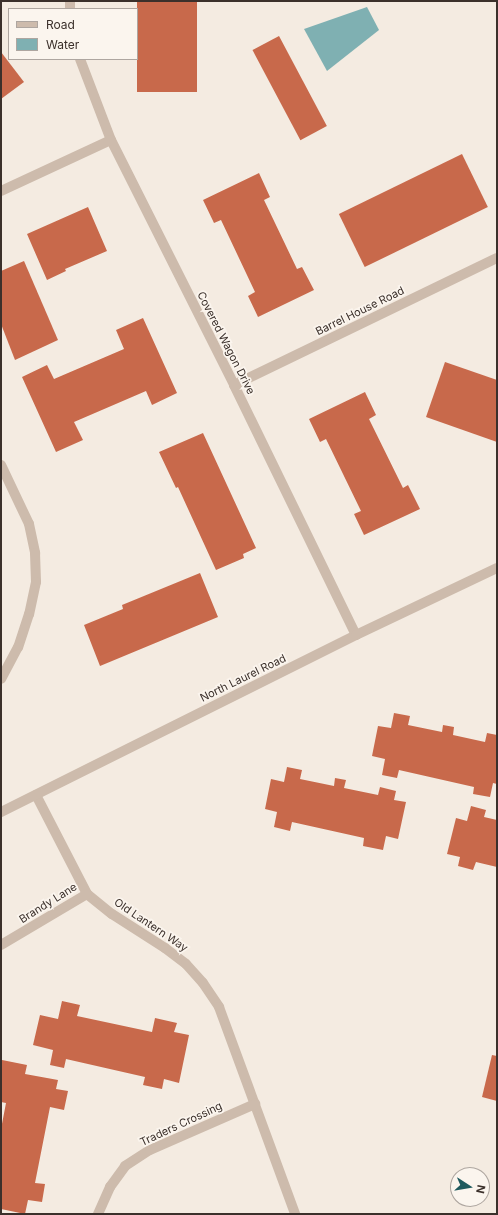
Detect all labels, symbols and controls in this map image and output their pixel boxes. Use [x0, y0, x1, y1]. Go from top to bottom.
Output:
legend [8, 8, 138, 60]
text: Road [46, 17, 75, 32]
text: Water [46, 37, 79, 52]
street label: Barrel House Road [314, 284, 406, 338]
street label: Covered Wagon Drive [194, 289, 258, 397]
street label: North Laurel Road [198, 651, 288, 705]
street label: Brandy Lane [17, 880, 79, 926]
street label: Old Lantern Way [112, 895, 190, 955]
street label: Traders Crossing [138, 1099, 224, 1149]
north arrow [450, 1167, 490, 1207]
text: N [473, 1184, 488, 1195]

